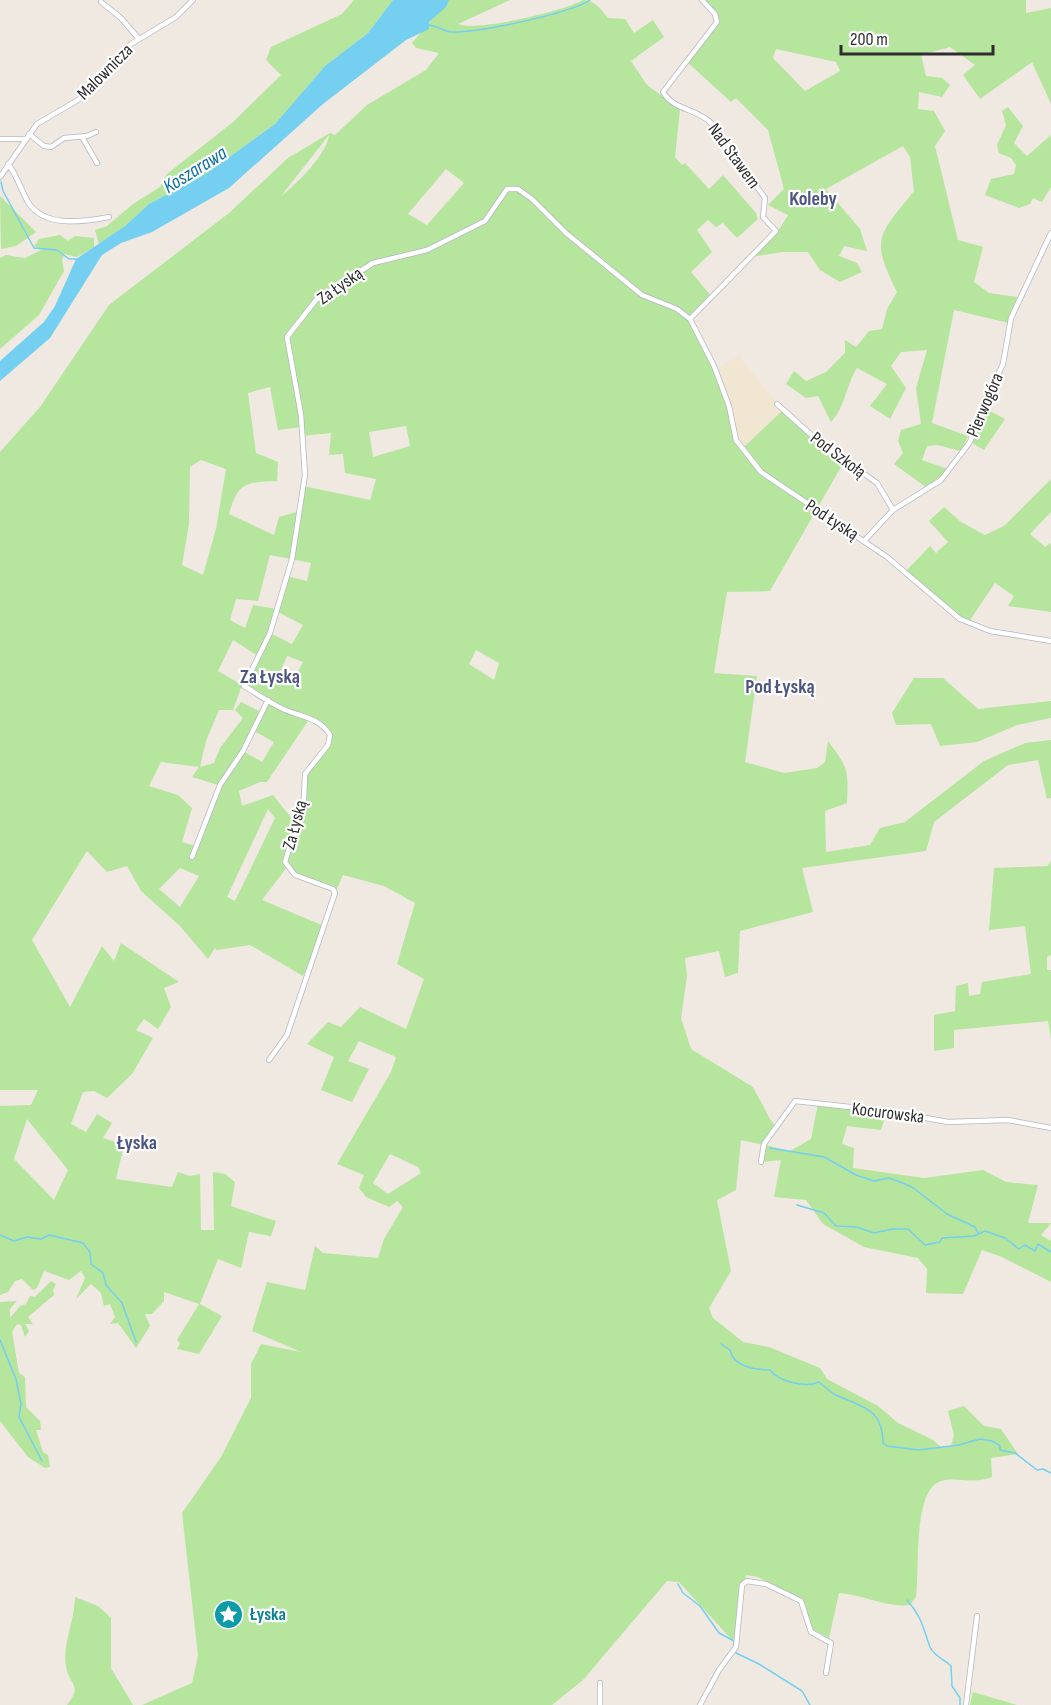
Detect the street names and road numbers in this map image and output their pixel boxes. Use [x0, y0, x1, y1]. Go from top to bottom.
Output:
street label: Malownicza [73, 40, 137, 104]
street label: Nad Stawem [703, 119, 765, 193]
street label: Za Łyską [313, 263, 367, 309]
street label: Pierwogóra [962, 370, 1008, 440]
street label: Pod Szkołą [806, 427, 870, 483]
street label: Pod Łyską [802, 495, 862, 545]
street label: Za Łyską [278, 798, 312, 852]
street label: Kocurowska [851, 1098, 925, 1128]

